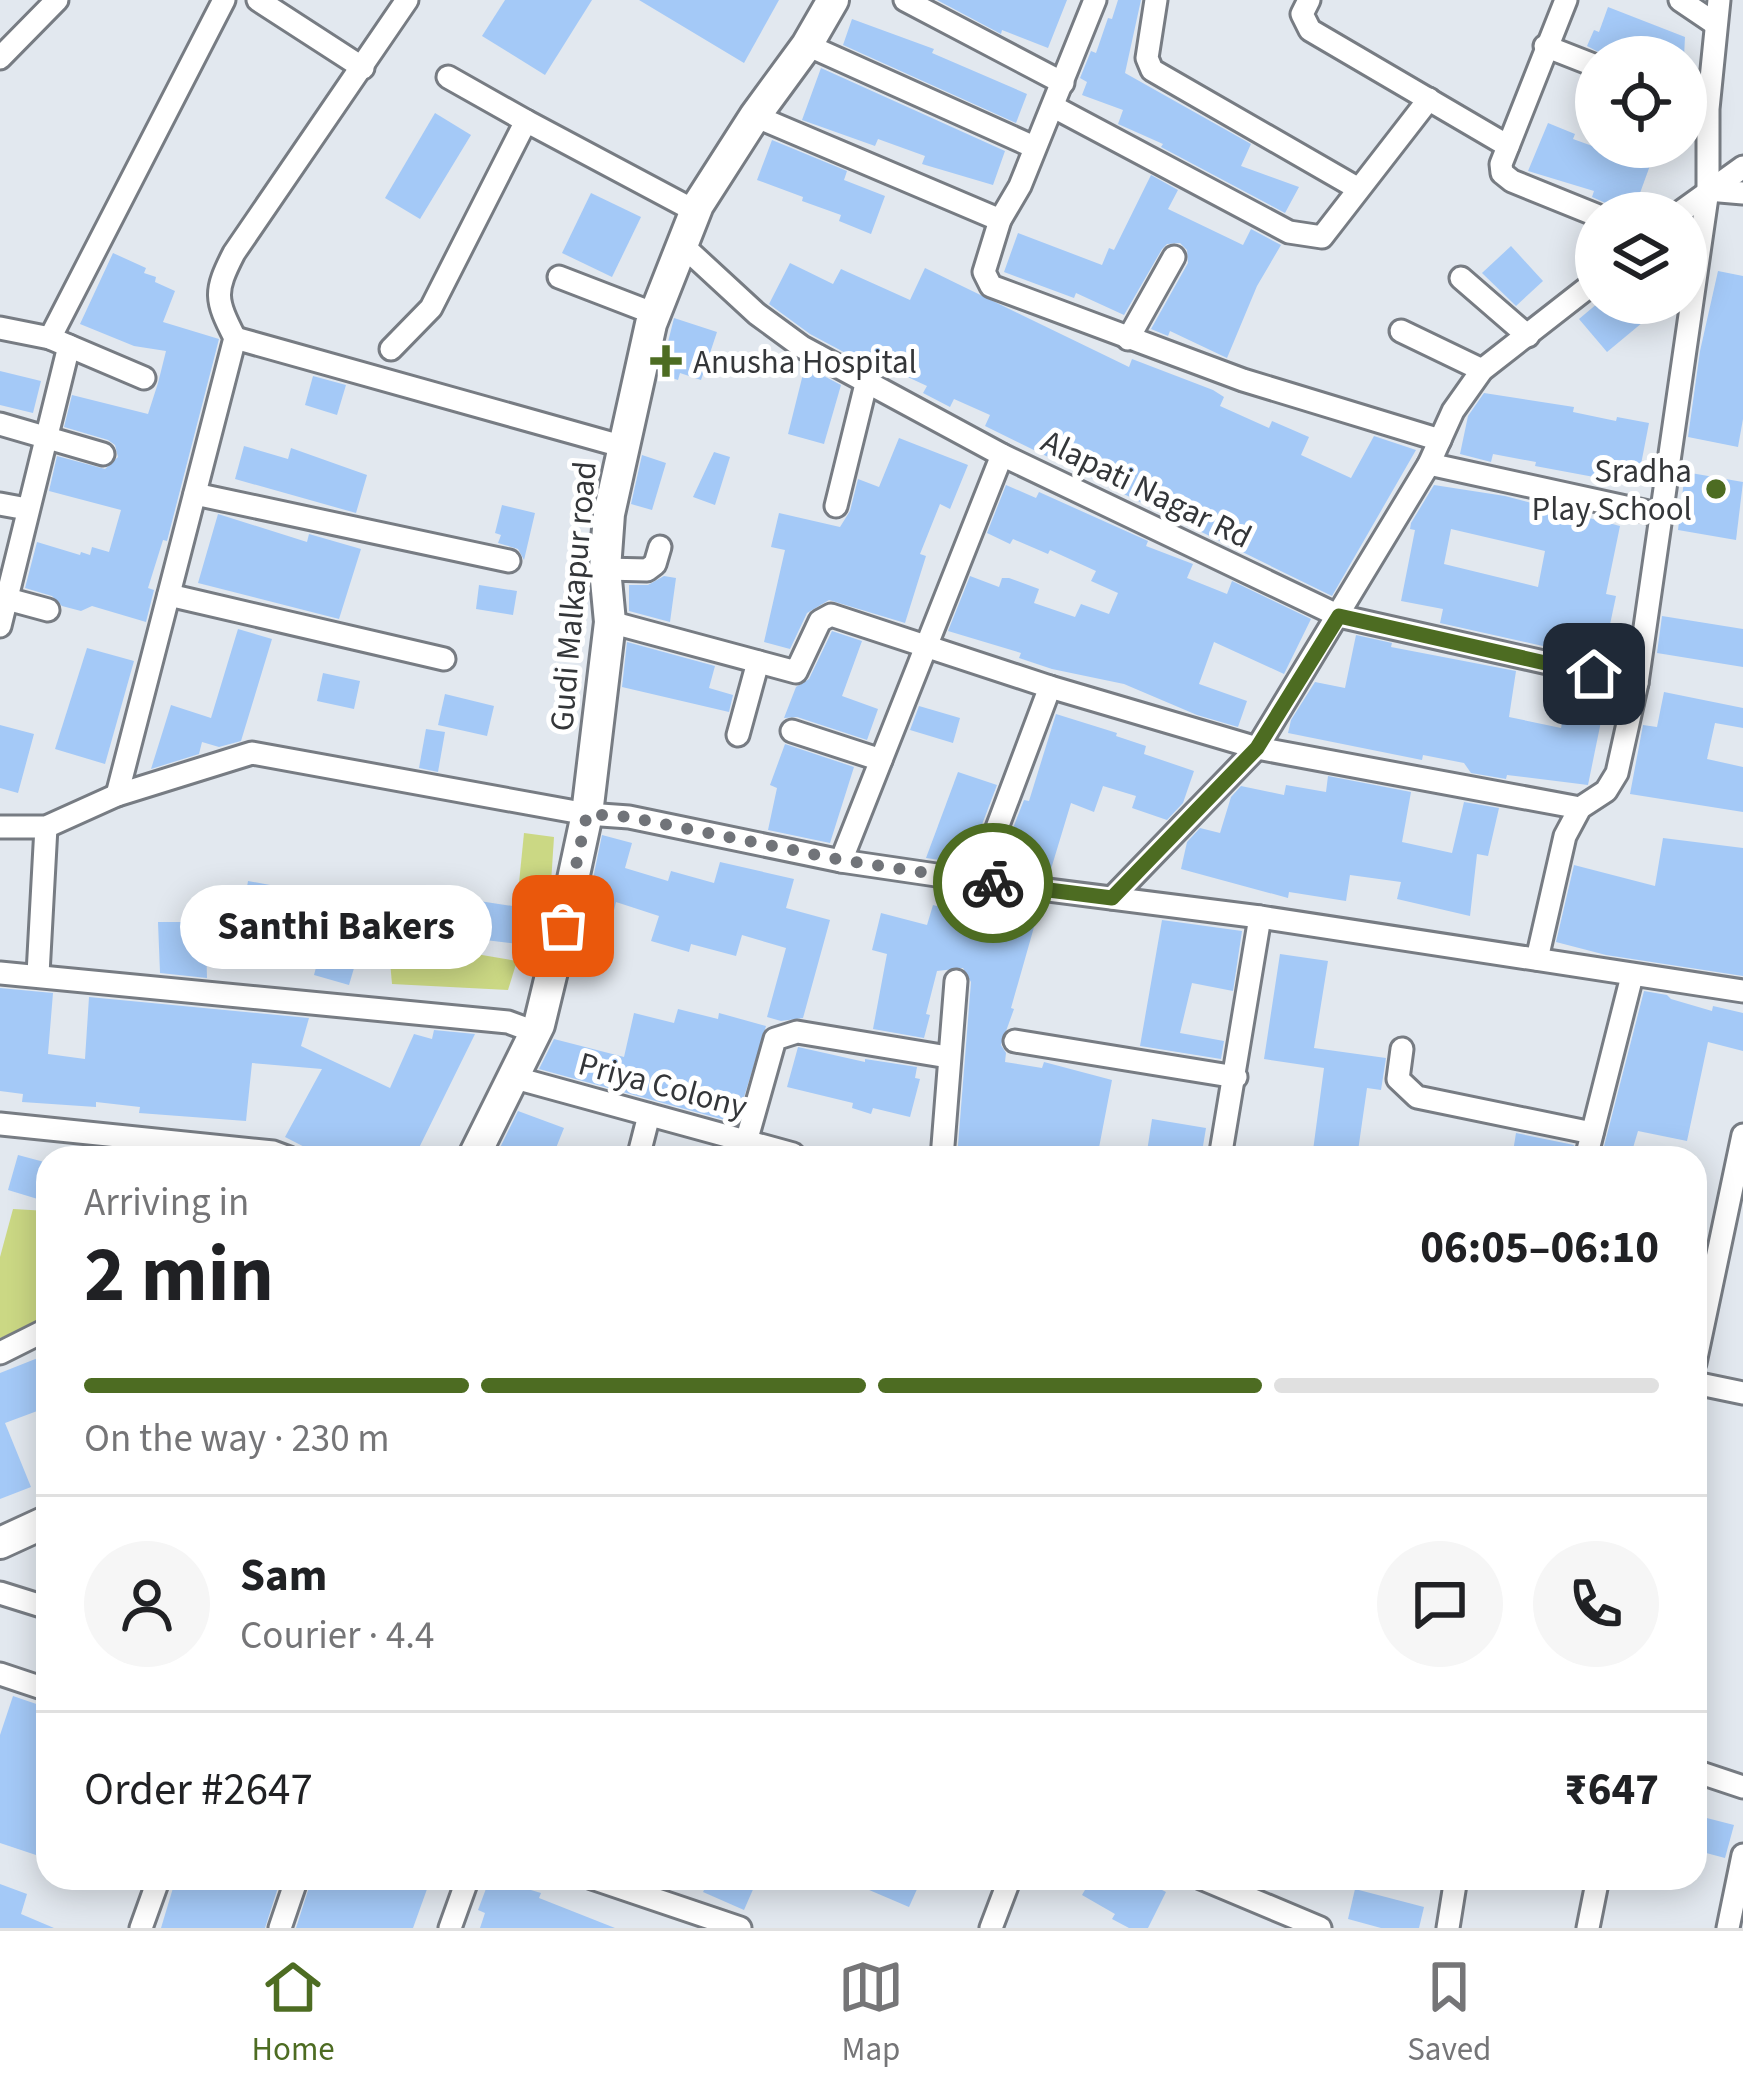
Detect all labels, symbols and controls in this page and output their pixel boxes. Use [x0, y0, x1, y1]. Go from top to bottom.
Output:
map controls [1575, 36, 1707, 324]
button: locate [1575, 36, 1707, 168]
button: layers [1575, 192, 1707, 324]
place label: Anusha Hospital [693, 339, 917, 386]
marker: Anusha Hospital [650, 345, 682, 377]
street label: Alapati Nagar Rd [1033, 418, 1259, 561]
place label: Sradha Play School [1531, 448, 1692, 533]
street label: Gudi Malkapur road [538, 459, 609, 733]
marker: Sradha Play School [1703, 476, 1729, 502]
pin [1543, 623, 1645, 725]
icon: home [1561, 641, 1627, 707]
courier [933, 823, 1053, 943]
icon: bike [960, 850, 1026, 916]
pin [512, 875, 614, 977]
callout: Santhi Bakers [179, 884, 491, 968]
icon: bag [530, 893, 596, 959]
text: Santhi Bakers [217, 899, 455, 955]
street label: Priya Colony [573, 1040, 753, 1131]
text: Arriving in [84, 1175, 249, 1231]
text: 06:05–06:10 [1420, 1216, 1659, 1280]
text: 2 min [84, 1220, 274, 1331]
text: On the way · 230 m [84, 1411, 390, 1467]
button: person [84, 1541, 210, 1667]
button: chat [1377, 1541, 1503, 1667]
button: phone [1533, 1541, 1659, 1667]
text: Sam [240, 1544, 327, 1608]
text: Courier · 4.4 [240, 1608, 434, 1664]
text: Order #2647 [84, 1758, 313, 1822]
text: ₹647 [1564, 1758, 1659, 1822]
tab: Home [252, 1954, 335, 2073]
tab: Map [838, 1954, 904, 2073]
tab: Saved [1407, 1954, 1491, 2073]

